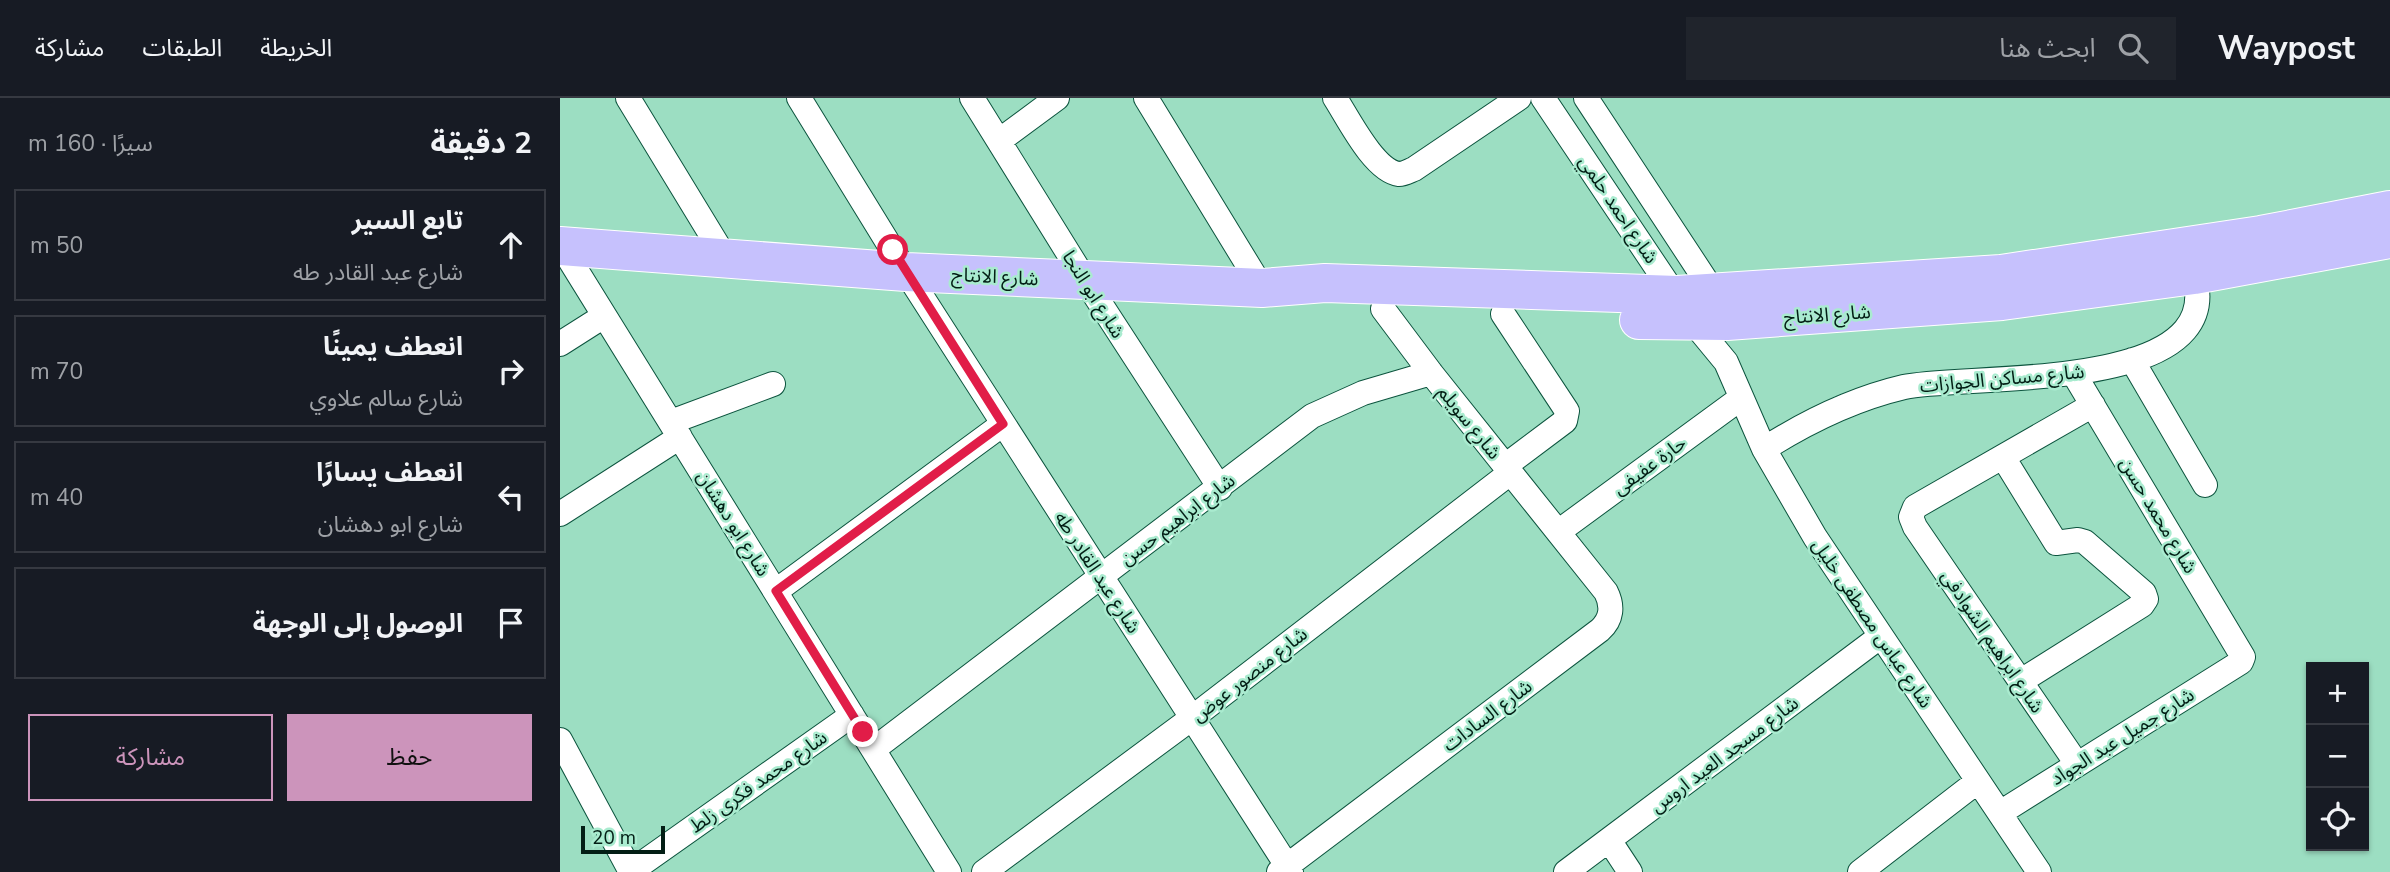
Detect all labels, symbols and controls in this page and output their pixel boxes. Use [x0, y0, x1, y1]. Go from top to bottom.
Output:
search box [1686, 17, 2176, 80]
text: Waypost [2218, 26, 2355, 71]
icon: search [2114, 29, 2152, 67]
text: ابحث هنا [1999, 31, 2096, 66]
text: مشاركة [35, 32, 104, 64]
text: الطبقات [142, 32, 222, 64]
text: الخريطة [260, 32, 332, 64]
text: 2 دقيقة [430, 123, 532, 164]
text: سيرًا · 160 m [28, 128, 153, 159]
street label: شارع احمد حلمي [1571, 150, 1664, 270]
text: تابع السير [352, 203, 463, 238]
icon: ahead [492, 226, 530, 264]
text: 50 m [30, 230, 83, 261]
route start [877, 234, 908, 265]
street label: شارع ابو النجا [1056, 246, 1130, 343]
text: شارع عبد القادر طه [293, 257, 463, 288]
street label: شارع الانتاج [951, 262, 1039, 292]
street label: شارع الانتاج [1783, 299, 1872, 331]
text: انعطف يمينًا [323, 329, 463, 364]
icon: right [492, 352, 530, 390]
text: 70 m [30, 356, 83, 387]
street label: شارع مساكن الجوازات [1919, 359, 2085, 399]
street label: شارع سويلم [1431, 380, 1507, 466]
text: شارع سالم علاوي [310, 383, 463, 414]
street label: حارة عفيفى [1608, 430, 1692, 501]
street label: شارع محمد حسن [2113, 453, 2203, 578]
text: انعطف يسارًا [316, 455, 463, 490]
street label: شارع ابو دهشان [690, 466, 776, 581]
street label: شارع ابراهيم حسن [1115, 468, 1241, 572]
icon: left [492, 478, 530, 516]
text: 40 m [30, 482, 83, 513]
street label: شارع عبد القادر طه [1048, 507, 1146, 639]
text: شارع ابو دهشان [318, 509, 463, 540]
street label: شارع عباس مصطفى خليل [1806, 534, 1939, 713]
street label: شارع ابراهيم الشوادفي [1933, 565, 2050, 719]
icon: arrive [492, 604, 530, 642]
text: الوصول إلى الوجهة [253, 606, 463, 641]
street label: شارع منصور عوض [1186, 621, 1313, 728]
map controls [2306, 662, 2369, 851]
button: + [2306, 662, 2369, 725]
street label: شارع السادات [1438, 674, 1538, 758]
street label: شارع جميل عبد الجواد [2046, 682, 2199, 792]
street label: شارع مسجد العيد اروس [1645, 690, 1804, 819]
button: مشاركة [28, 714, 273, 801]
button: حفظ [287, 714, 532, 801]
route end [847, 716, 878, 747]
street label: شارع محمد فكرى زلط [685, 725, 832, 839]
button: − [2306, 725, 2369, 788]
button: locate [2306, 788, 2369, 851]
scale bar [581, 823, 665, 855]
text: 20 m [592, 825, 636, 851]

